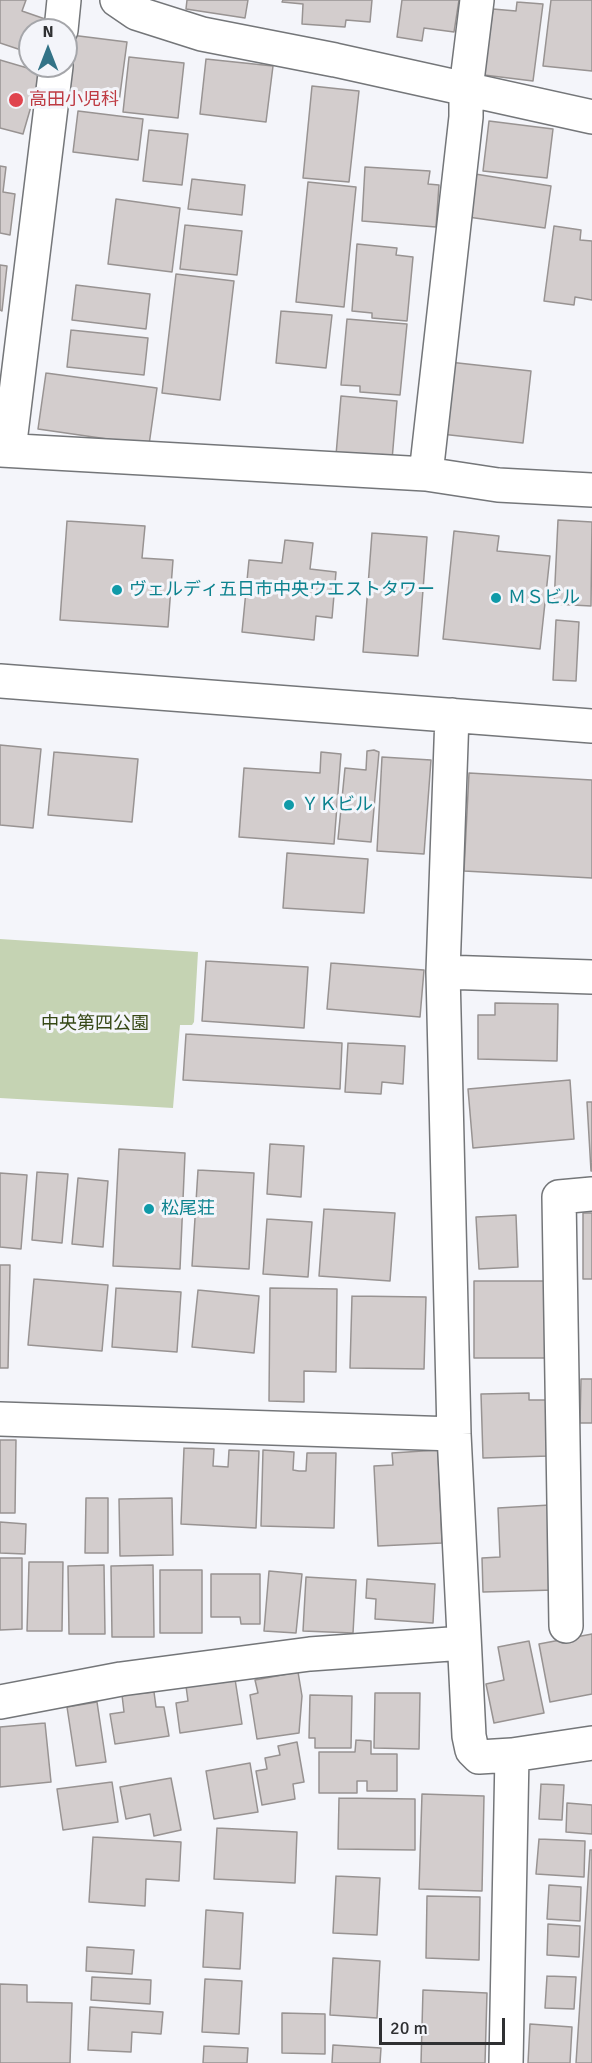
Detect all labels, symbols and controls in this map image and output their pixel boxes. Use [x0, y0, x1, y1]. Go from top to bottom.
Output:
north arrow [18, 18, 78, 78]
text: N [42, 22, 54, 42]
place label: 高田小児科 [29, 89, 119, 111]
marker: 高田小児科 [7, 91, 25, 109]
place label: ヴェルディ五日市中央ウエストタワー [129, 579, 435, 601]
marker: ヴェルディ五日市中央ウエストタワー [110, 583, 124, 597]
place label: ＭＳビル [508, 587, 580, 609]
marker: ＭＳビル [489, 591, 503, 605]
place label: ＹＫビル [301, 794, 373, 816]
marker: ＹＫビル [282, 798, 296, 812]
park label: 中央第四公園 [41, 1013, 149, 1035]
place label: 松尾荘 [161, 1198, 215, 1220]
marker: 松尾荘 [142, 1202, 156, 1216]
scale bar [382, 2006, 508, 2044]
text: 20 m [390, 2017, 428, 2039]

